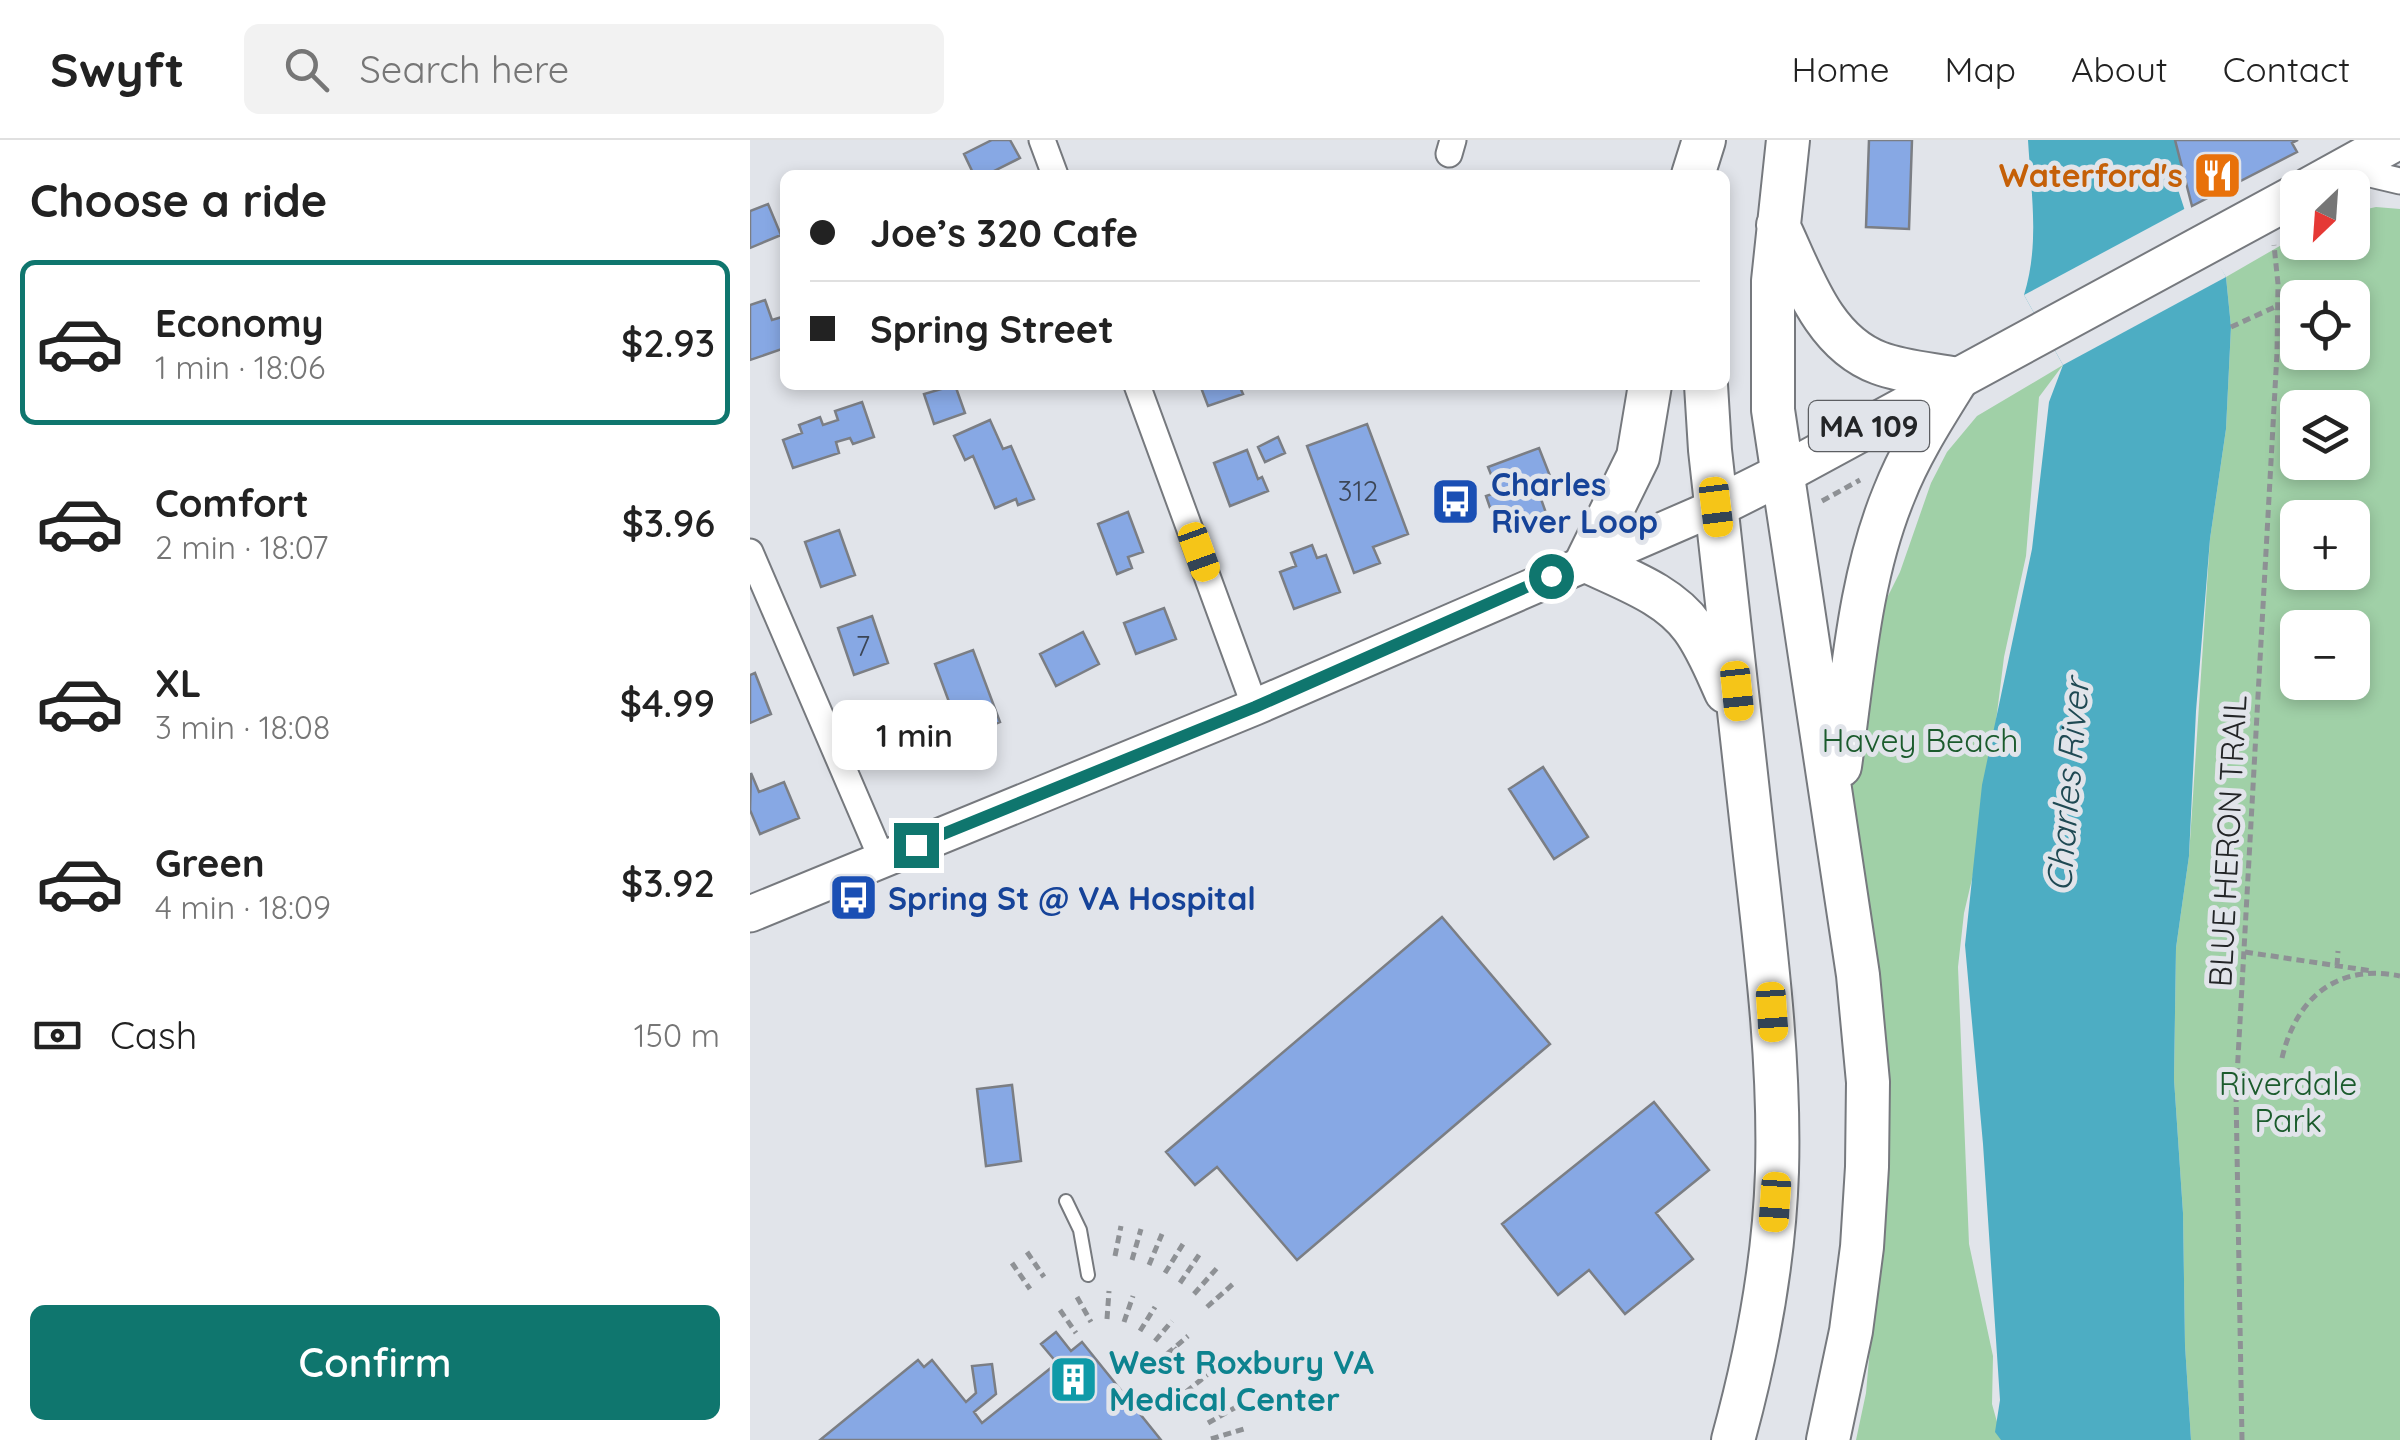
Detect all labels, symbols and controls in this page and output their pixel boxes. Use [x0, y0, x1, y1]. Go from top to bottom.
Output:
search box [244, 24, 944, 114]
text: Swyft [50, 39, 184, 99]
icon: search [279, 42, 334, 97]
text: Search here [359, 45, 569, 93]
text: Home [1792, 47, 1890, 91]
text: Map [1945, 47, 2016, 91]
text: About [2071, 47, 2168, 91]
text: Contact [2223, 47, 2350, 91]
restaurant icon: Waterford's [2192, 149, 2244, 201]
place label: Waterford's [1999, 155, 2183, 195]
north arrow [2280, 170, 2370, 260]
map controls [2280, 170, 2370, 700]
text: Choose a ride [30, 172, 327, 228]
text: Joe’s 320 Cafe [870, 209, 1138, 257]
button: locate [2280, 280, 2370, 370]
icon: car [35, 298, 125, 388]
text: Economy [155, 299, 324, 347]
text: Spring Street [870, 305, 1114, 353]
text: $2.93 [621, 319, 715, 367]
text: 1 min · 18:06 [155, 347, 325, 387]
button: layers [2280, 390, 2370, 480]
road number: MA 109 [1809, 401, 1929, 451]
place label: Charles River Loop [1491, 464, 1658, 541]
house number: 312 [1338, 473, 1378, 508]
car [1697, 475, 1735, 539]
bus stop icon: Charles River Loop [1430, 476, 1482, 528]
icon: car [35, 478, 125, 568]
text: Comfort [155, 479, 309, 527]
text: $3.96 [622, 499, 715, 547]
button: + [2280, 500, 2370, 590]
car [1175, 519, 1223, 585]
text: 2 min · 18:07 [155, 527, 329, 567]
route start [1529, 554, 1574, 599]
button: − [2280, 610, 2370, 700]
house number: 7 [856, 628, 870, 663]
icon: car [35, 658, 125, 748]
text: XL [155, 659, 201, 707]
car [1719, 660, 1755, 722]
water label: Charles River [2036, 672, 2099, 893]
text: $4.99 [620, 679, 715, 727]
street label: BLUE HERON TRAIL [2199, 694, 2255, 988]
callout: 1 min [834, 700, 998, 770]
text: 3 min · 18:08 [155, 707, 330, 747]
text: 1 min [876, 715, 953, 755]
park label: Havey Beach [1822, 720, 2018, 760]
route end [894, 823, 939, 868]
icon: car [35, 838, 125, 928]
text: Green [155, 839, 265, 887]
text: $3.92 [621, 859, 715, 907]
bus stop icon: Spring St @ VA Hospital [827, 872, 879, 924]
place label: Spring St @ VA Hospital [888, 878, 1256, 918]
text: 4 min · 18:09 [155, 887, 331, 927]
car [1755, 981, 1789, 1043]
icon: cash [30, 1008, 85, 1063]
text: Cash [110, 1011, 197, 1059]
text: 150 m [634, 1015, 720, 1055]
park label: Riverdale Park [2219, 1063, 2357, 1140]
car [1758, 1171, 1792, 1233]
button: Confirm [30, 1305, 720, 1420]
place label: West Roxbury VA Medical Center [1109, 1342, 1375, 1419]
building icon: West Roxbury VA Medical Center [1048, 1354, 1100, 1406]

